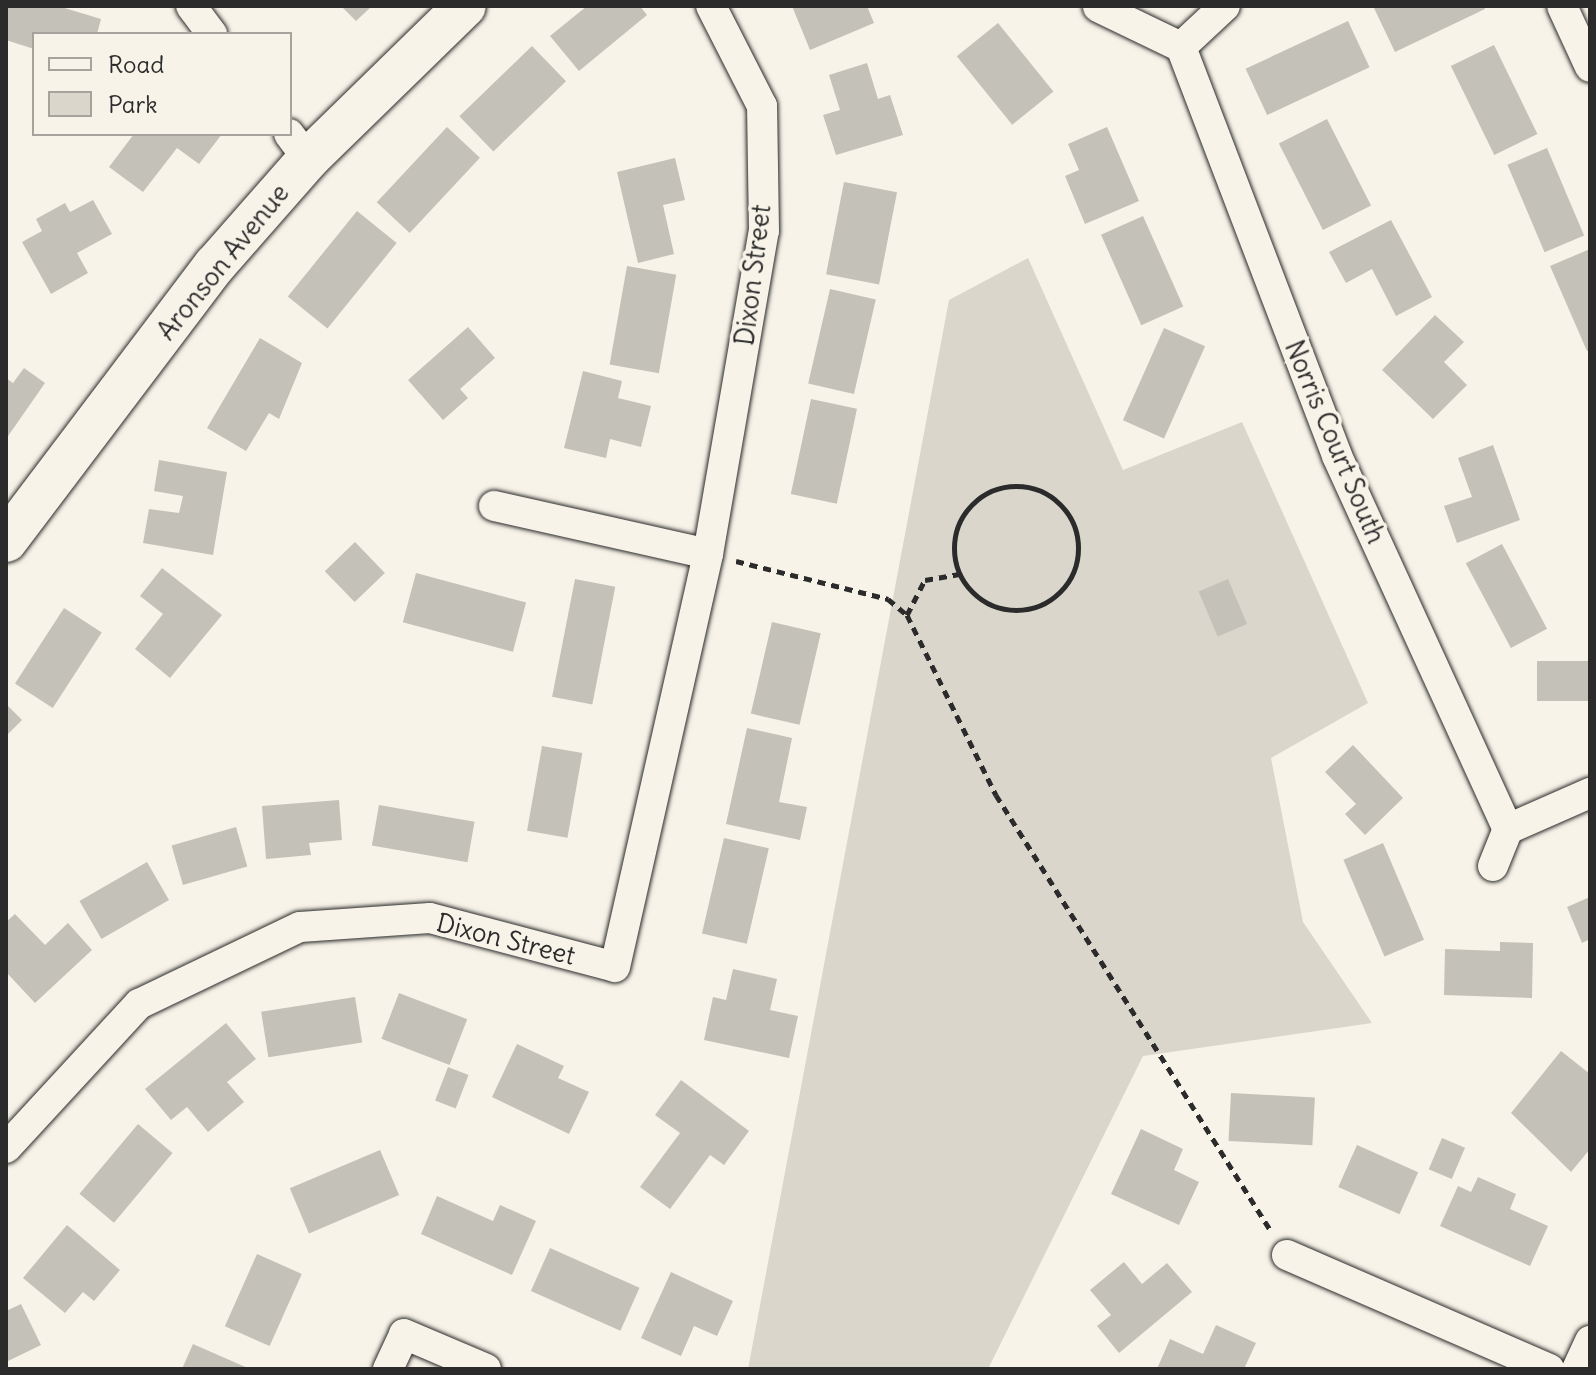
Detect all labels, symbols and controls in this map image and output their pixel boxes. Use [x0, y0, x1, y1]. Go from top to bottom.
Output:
legend [32, 32, 292, 136]
text: Road [108, 49, 164, 79]
text: Park [108, 89, 158, 119]
street label: Aronson Avenue [151, 178, 295, 346]
street label: Dixon Street [729, 203, 777, 347]
street label: Norris Court South [1278, 336, 1392, 548]
street label: Dixon Street [433, 907, 579, 971]

